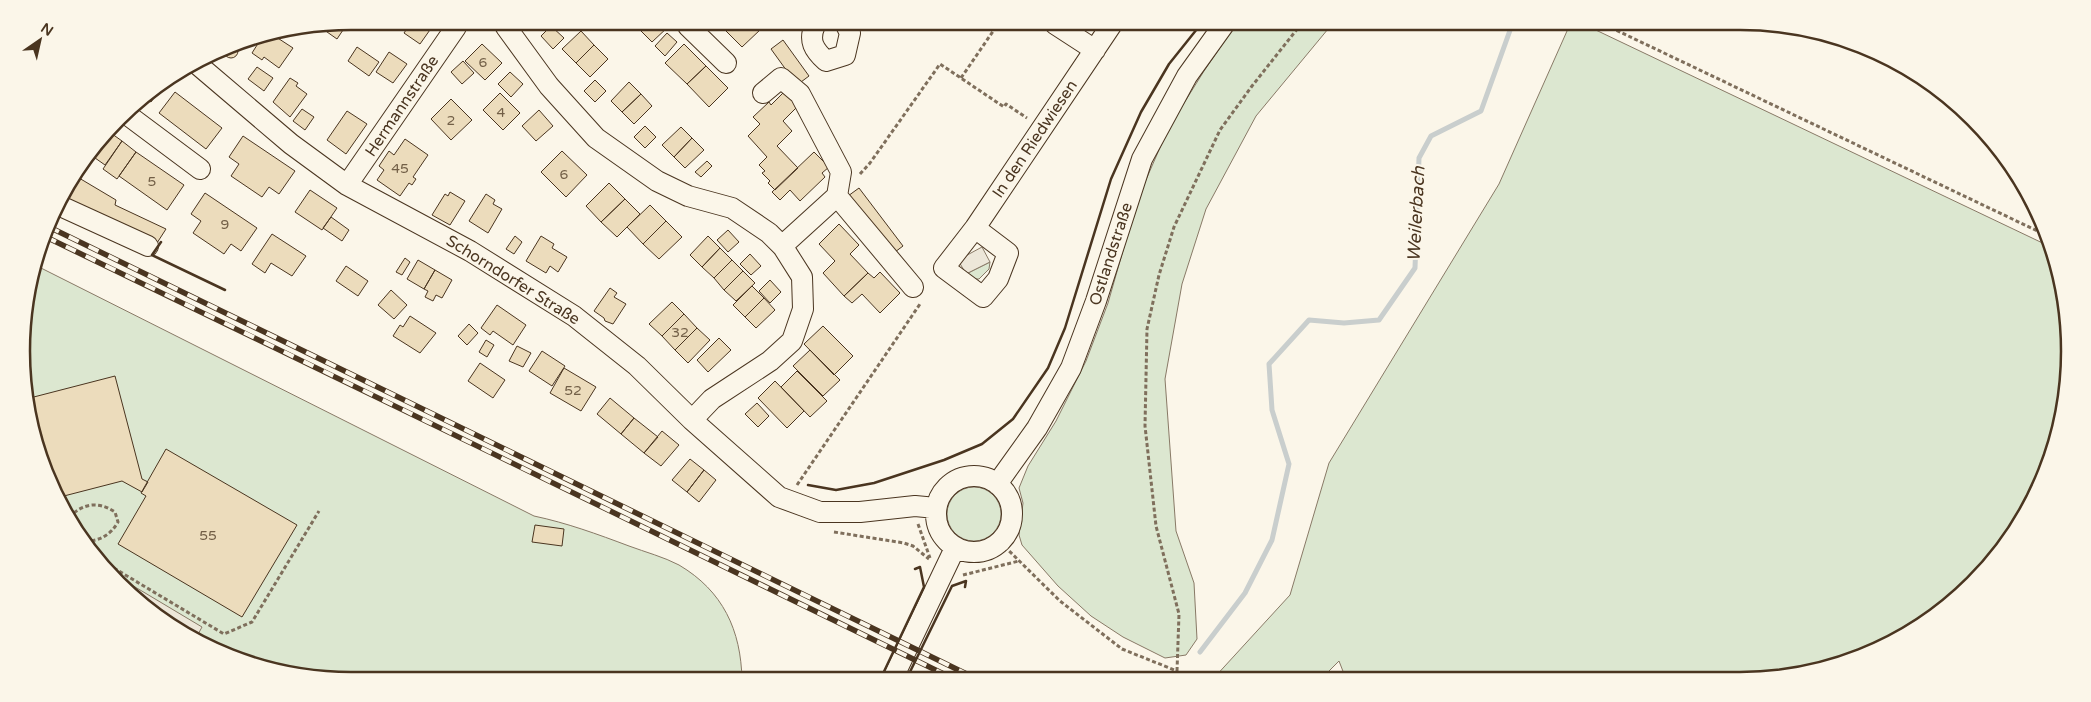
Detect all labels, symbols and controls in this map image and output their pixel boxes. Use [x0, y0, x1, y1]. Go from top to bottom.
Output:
north arrow [15, 15, 65, 65]
text: N [38, 19, 56, 40]
street label: Hermannstraße [361, 52, 443, 160]
house number: 6 [479, 54, 488, 71]
street label: In den Riedwiesen [988, 76, 1082, 202]
house number: 4 [497, 104, 506, 121]
house number: 2 [447, 112, 455, 129]
house number: 45 [391, 160, 409, 177]
water label: Weilerbach [1403, 165, 1430, 262]
house number: 6 [560, 166, 569, 183]
house number: 5 [148, 173, 156, 190]
street label: Ostlandstraße [1085, 200, 1137, 308]
house number: 9 [221, 216, 229, 233]
street label: Schorndorfer Straße [442, 231, 584, 329]
house number: 32 [671, 324, 689, 341]
house number: 52 [564, 382, 582, 399]
house number: 55 [199, 527, 217, 544]

